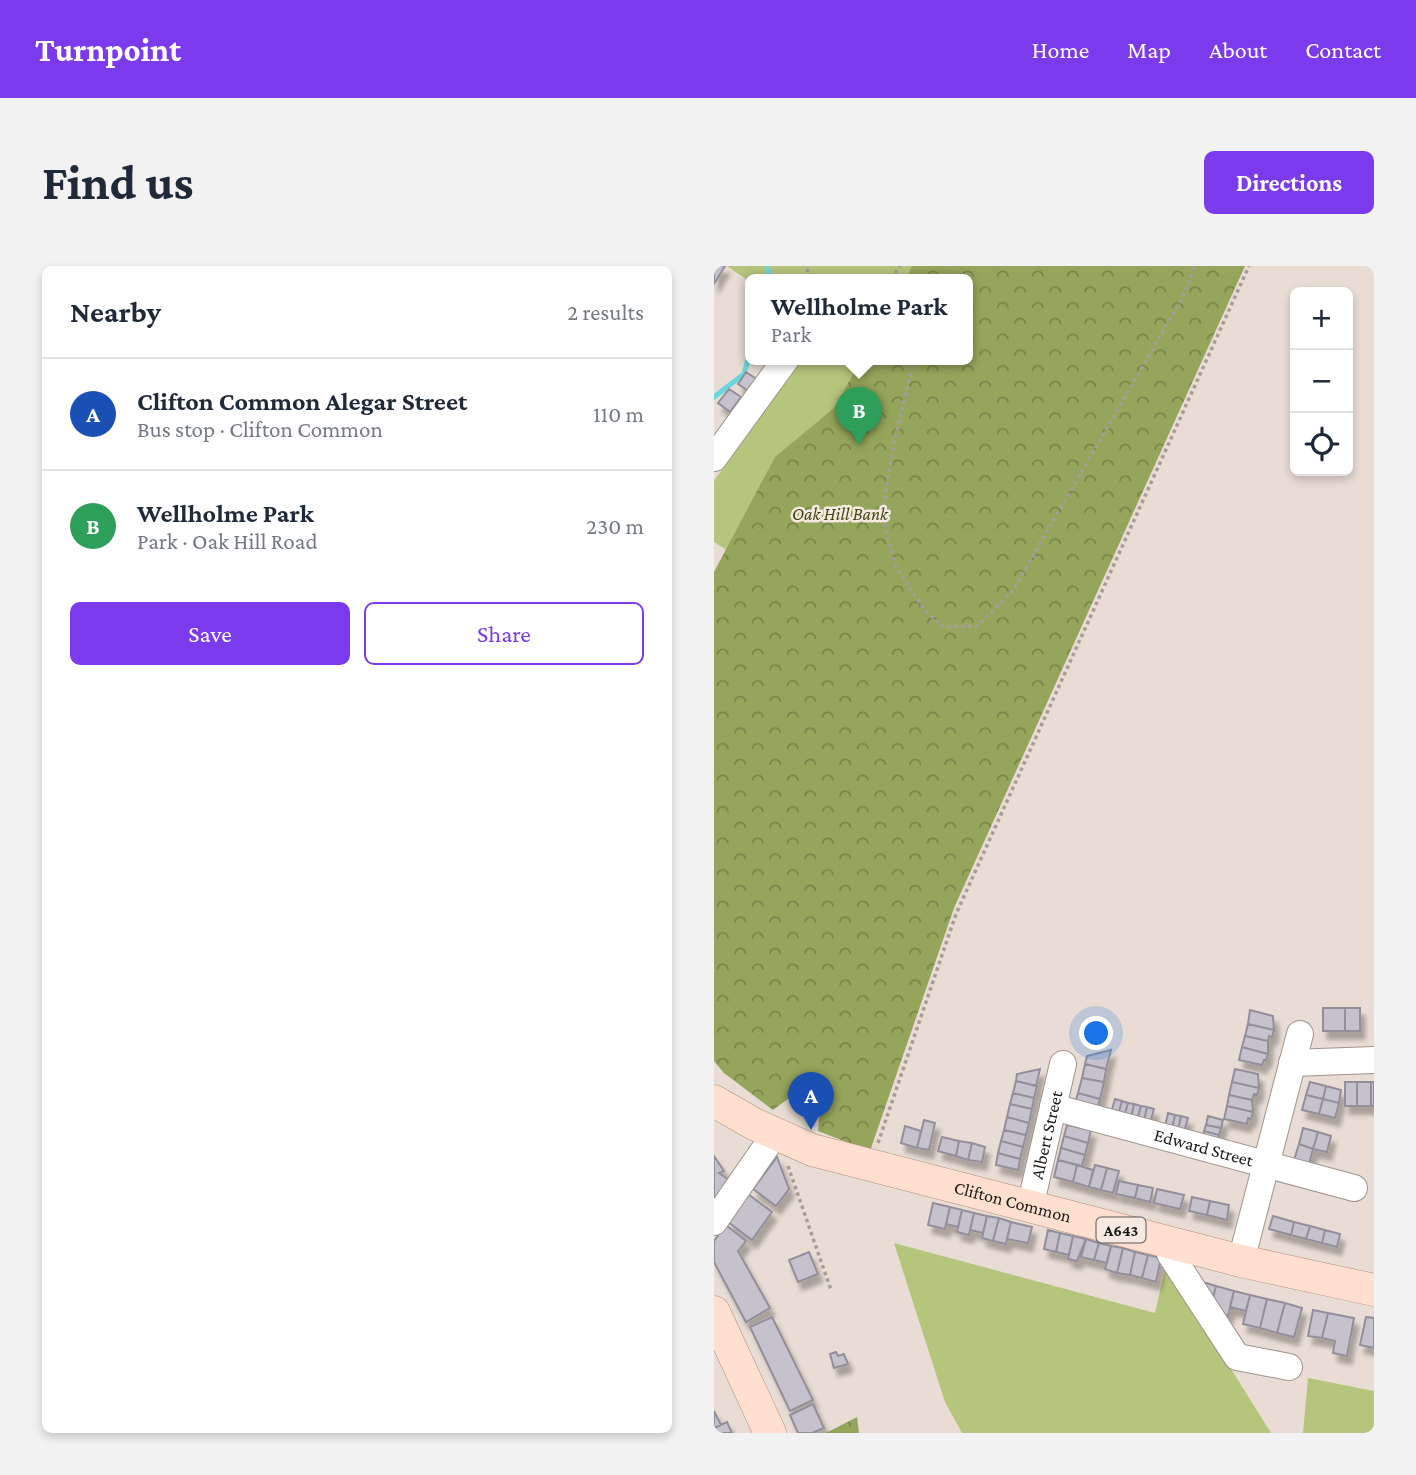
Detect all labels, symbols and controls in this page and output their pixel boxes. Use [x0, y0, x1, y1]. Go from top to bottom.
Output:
text: Turnpoint [35, 31, 181, 68]
text: Home [1032, 36, 1089, 63]
text: Map [1127, 36, 1171, 63]
text: About [1209, 36, 1267, 63]
text: Contact [1305, 36, 1381, 63]
button: Directions [1204, 151, 1374, 214]
text: Find us [42, 155, 194, 210]
popup [745, 274, 973, 365]
map controls [1290, 287, 1353, 476]
button: + [1290, 287, 1353, 350]
text: Wellholme Park [771, 292, 947, 321]
text: Nearby [70, 295, 161, 328]
text: 2 results [567, 299, 644, 325]
text: Park [771, 321, 811, 347]
button: − [1290, 350, 1353, 413]
text: Clifton Common Alegar Street [137, 387, 467, 416]
pin: B [836, 387, 882, 445]
text: A [86, 401, 100, 427]
text: 110 m [593, 401, 644, 427]
button: locate [1290, 413, 1353, 476]
text: Bus stop · Clifton Common [137, 416, 383, 442]
text: Wellholme Park [137, 499, 314, 528]
park label: Oak Hill Bank [792, 504, 889, 524]
text: B [86, 513, 100, 539]
text: 230 m [586, 513, 644, 539]
text: Park · Oak Hill Road [137, 528, 318, 554]
button: Save [70, 602, 350, 665]
button: Share [364, 602, 644, 665]
your location [1079, 1016, 1113, 1050]
pin: A [788, 1072, 834, 1130]
street label: Albert Street [1027, 1088, 1067, 1181]
street label: Edward Street [1152, 1125, 1256, 1171]
street label: Clifton Common [952, 1177, 1074, 1227]
road number: A643 [1096, 1218, 1146, 1242]

